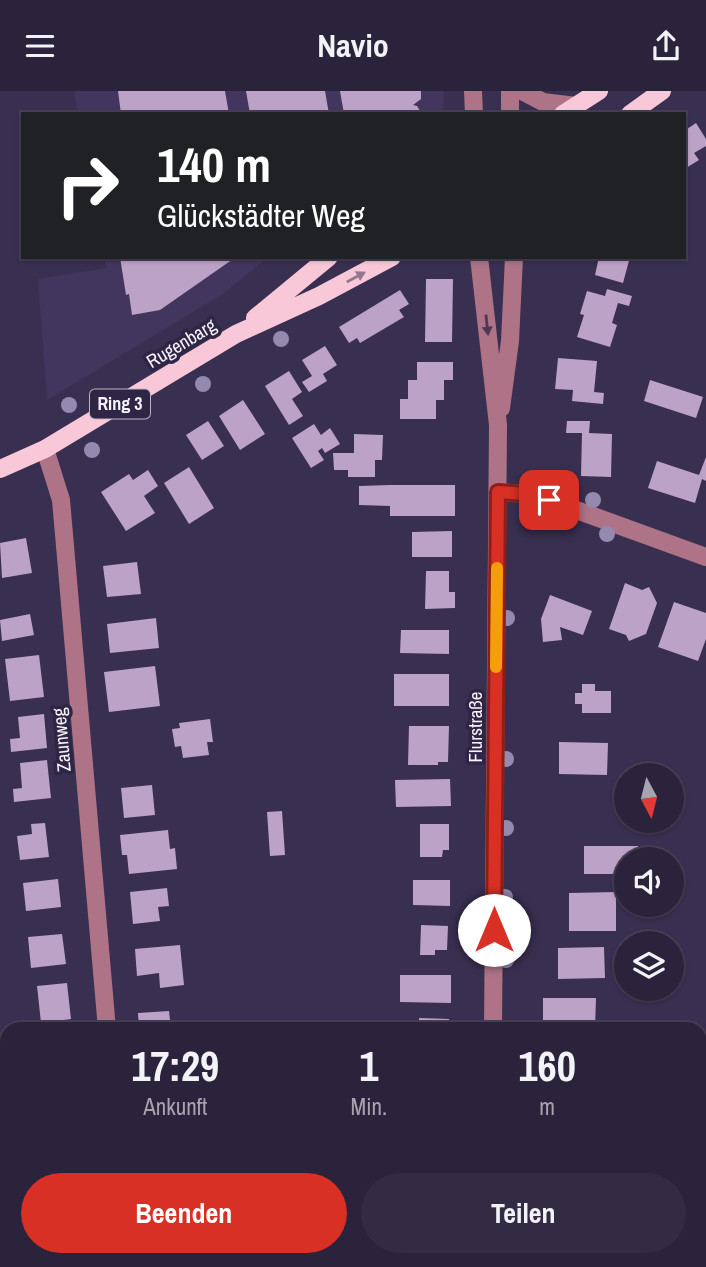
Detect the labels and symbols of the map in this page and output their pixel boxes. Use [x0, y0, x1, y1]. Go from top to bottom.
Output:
one-way arrow [346, 271, 366, 282]
street label: Rugenbarg [141, 312, 221, 374]
one-way arrow [481, 314, 492, 336]
road number: Ring 3 [90, 389, 150, 419]
pin [519, 470, 579, 530]
street label: Flurstraße [462, 692, 488, 762]
street label: Zaunweg [45, 707, 77, 773]
north arrow [614, 763, 684, 833]
position arrow [457, 893, 531, 967]

